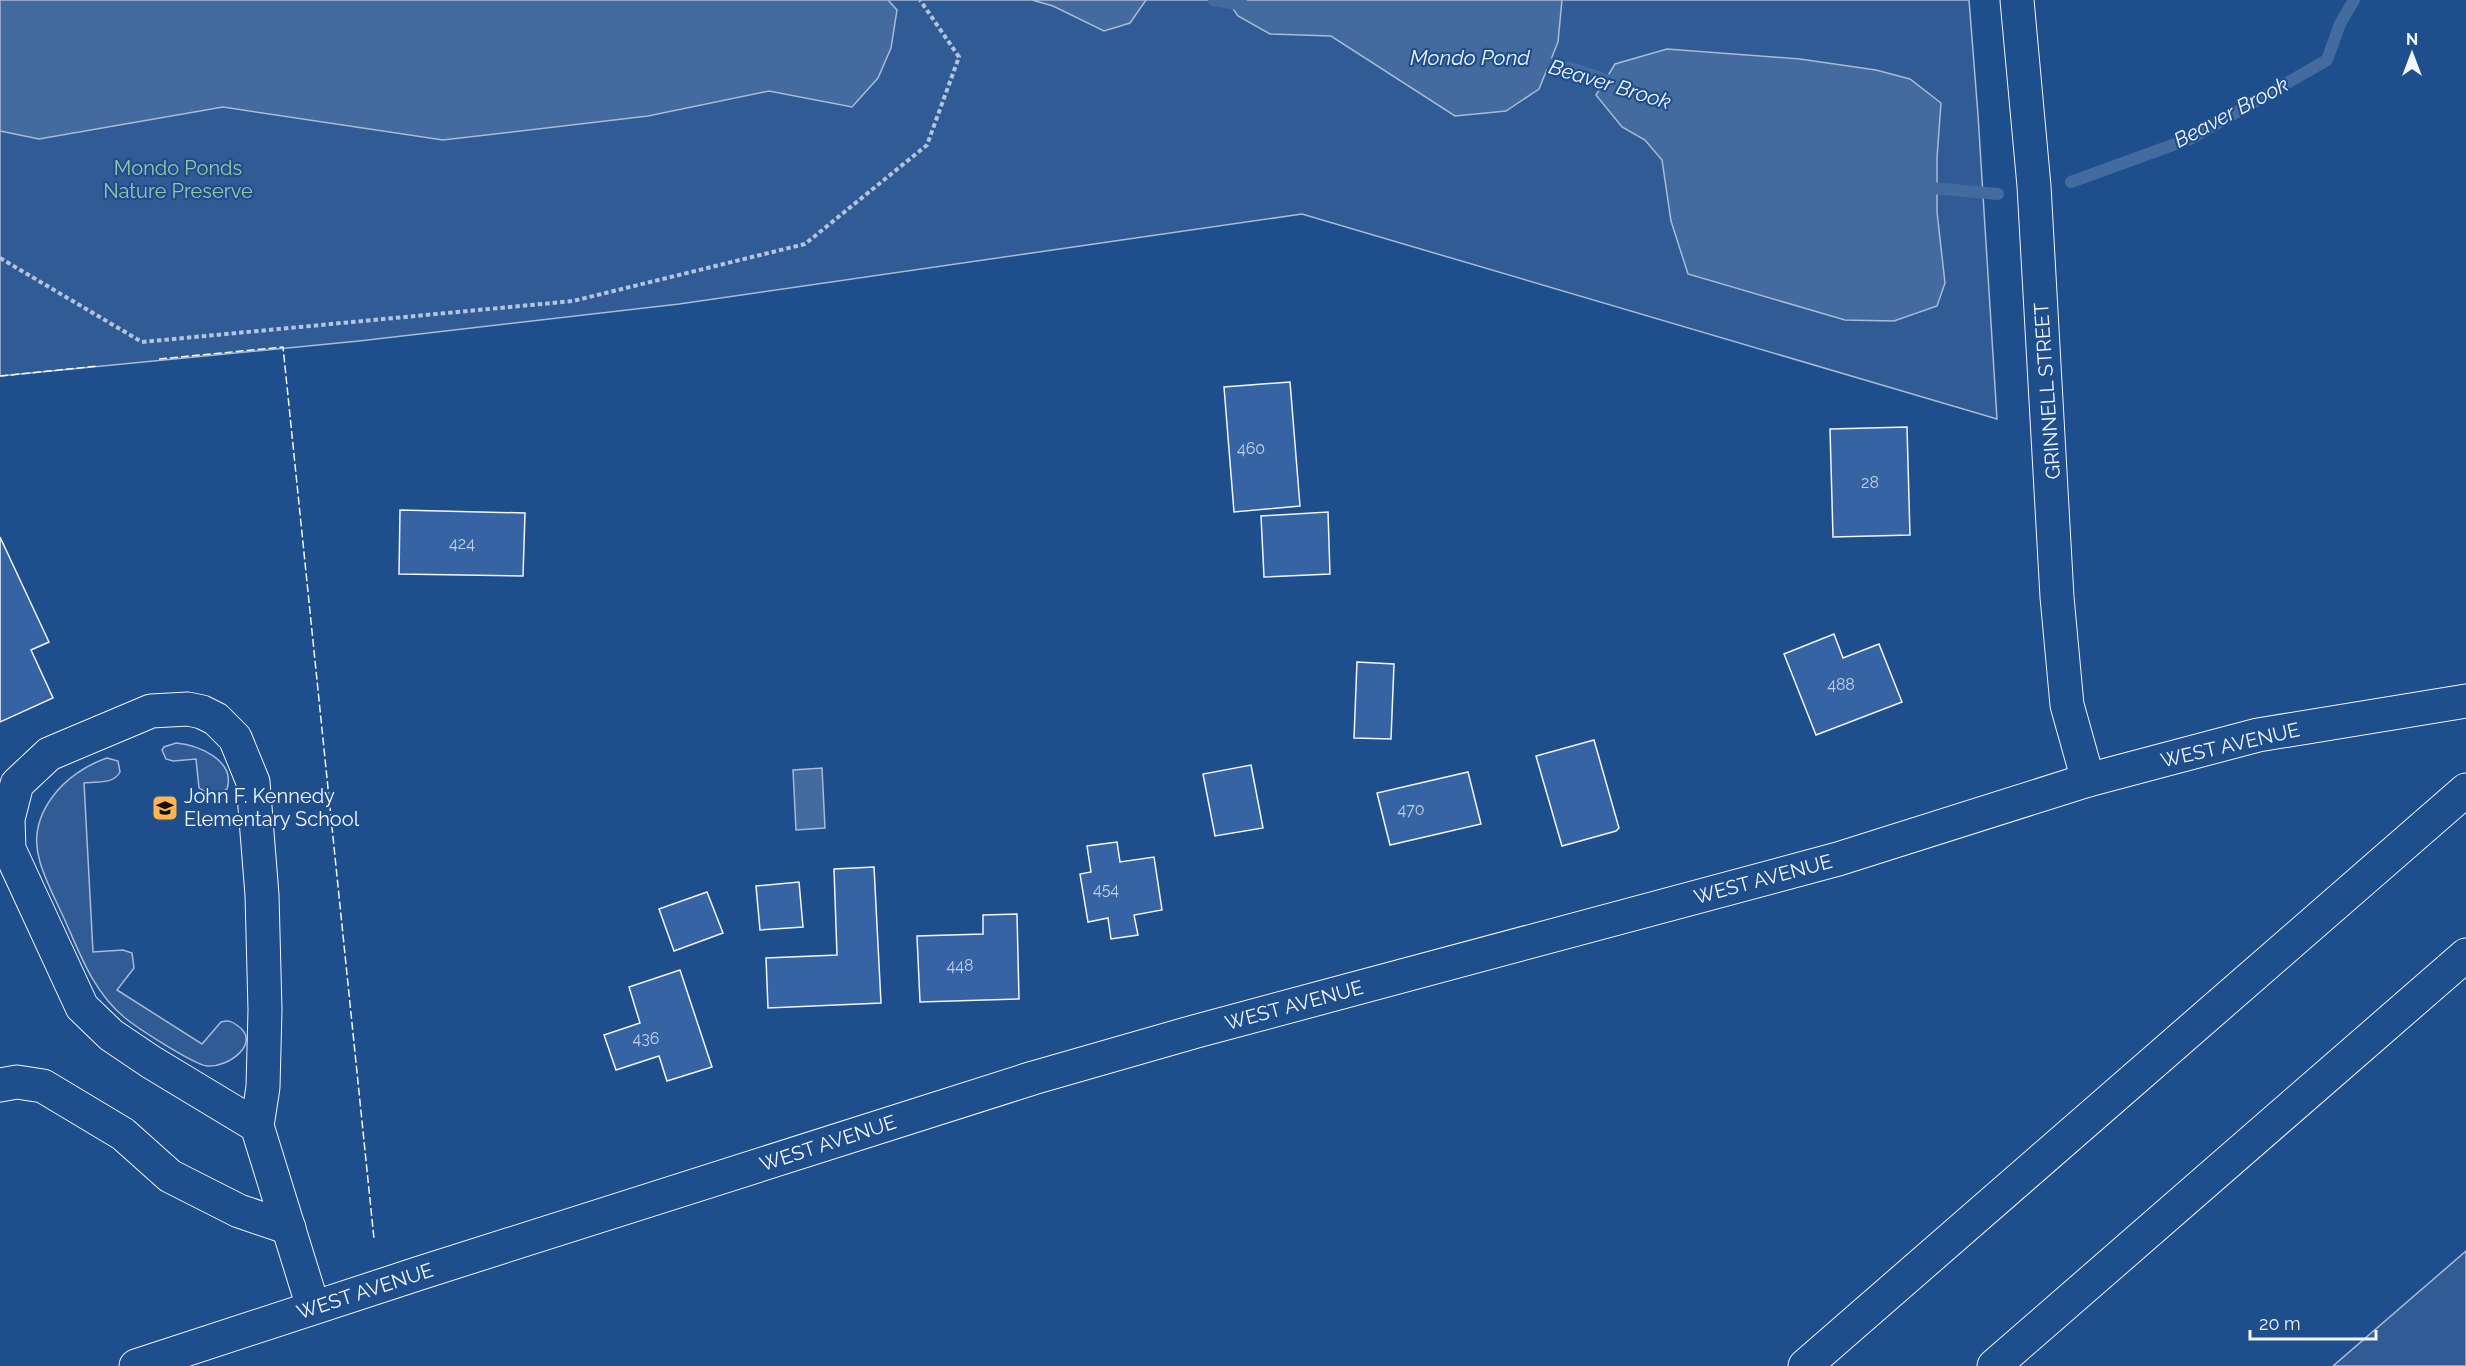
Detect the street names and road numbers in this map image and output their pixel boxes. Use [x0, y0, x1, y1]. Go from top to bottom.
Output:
street label: GRINNELL STREET [2029, 302, 2065, 480]
street label: WEST AVENUE [2158, 717, 2302, 773]
street label: WEST AVENUE [1691, 849, 1835, 909]
street label: WEST AVENUE [1222, 975, 1366, 1035]
street label: WEST AVENUE [757, 1110, 899, 1176]
street label: WEST AVENUE [294, 1258, 436, 1324]

